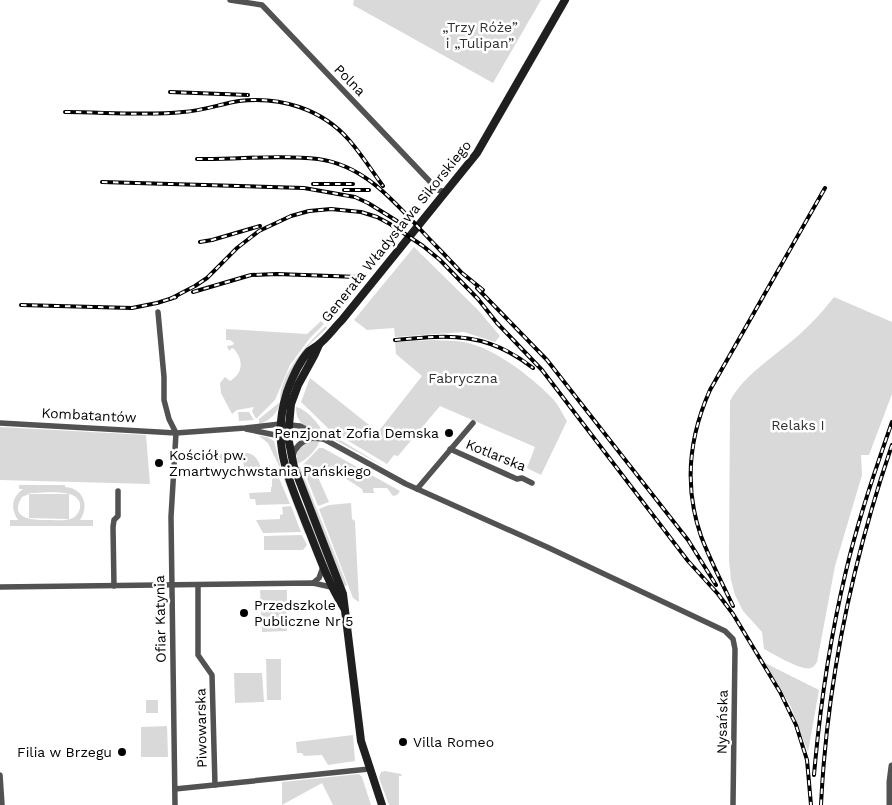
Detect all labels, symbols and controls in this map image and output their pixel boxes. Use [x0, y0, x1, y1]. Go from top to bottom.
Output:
park label: „Trzy Róże” i „Tulipan” [442, 19, 518, 51]
street label: Polna [331, 61, 369, 99]
street label: Generała Władysława Sikorskiego [318, 137, 474, 325]
park label: Fabryczna [428, 370, 498, 386]
street label: Kombatantów [41, 405, 137, 425]
park label: Relaks I [771, 417, 825, 433]
place label: Penzjonat Zofia Demska [274, 425, 439, 441]
marker: Penzjonat Zofia Demska [443, 427, 455, 439]
street label: Kotlarska [464, 436, 528, 474]
place label: Kościół pw. Zmartwychwstania Pańskiego [169, 447, 371, 479]
marker: Kościół pw. Zmartwychwstania Pańskiego [153, 457, 165, 469]
street label: Ofiar Katynia [151, 575, 169, 663]
place label: Przedszkole Publiczne Nr 5 [254, 597, 353, 629]
marker: Przedszkole Publiczne Nr 5 [238, 607, 250, 619]
street label: Piwowarska [192, 688, 210, 768]
street label: Nysańska [713, 690, 731, 754]
place label: Villa Romeo [413, 734, 494, 750]
marker: Villa Romeo [397, 736, 409, 748]
place label: Filia w Brzegu [17, 744, 112, 760]
marker: Filia w Brzegu [116, 746, 128, 758]

